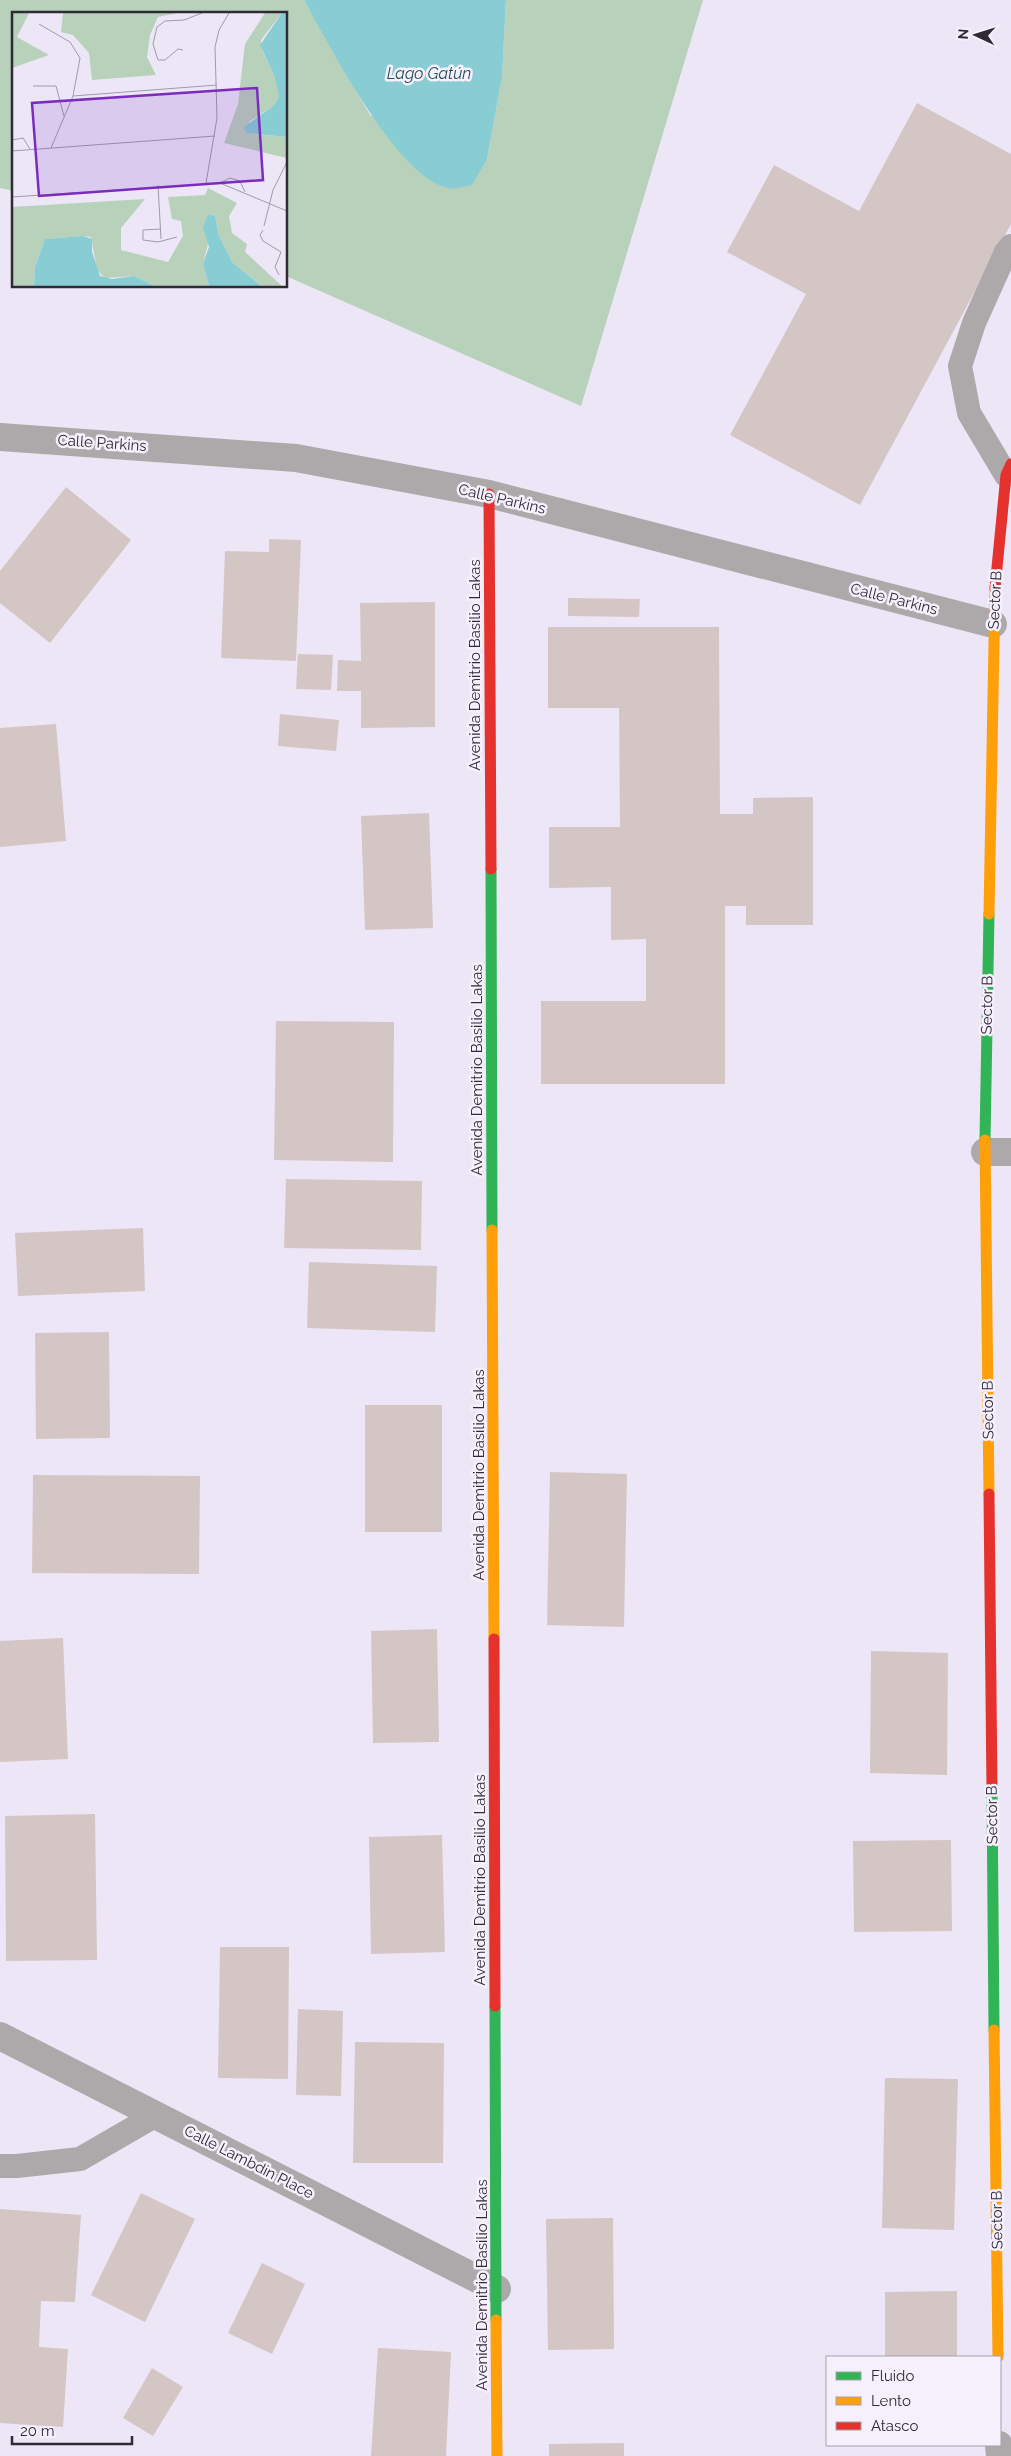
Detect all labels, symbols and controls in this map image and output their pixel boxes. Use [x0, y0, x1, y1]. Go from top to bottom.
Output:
north arrow [951, 10, 1001, 60]
inset map [12, 12, 288, 288]
text: N [955, 28, 971, 40]
water label: Lago Gatún [387, 64, 471, 83]
street label: Calle Parkins [57, 431, 147, 455]
street label: Calle Parkins [457, 480, 547, 518]
street label: Avenida Demitrio Basilio Lakas [466, 559, 484, 771]
street label: Sector B [984, 570, 1006, 630]
street label: Calle Parkins [849, 579, 939, 619]
street label: Avenida Demitrio Basilio Lakas [468, 964, 486, 1176]
street label: Sector B [977, 975, 997, 1035]
street label: Avenida Demitrio Basilio Lakas [470, 1369, 488, 1581]
street label: Sector B [978, 1380, 998, 1440]
street label: Avenida Demitrio Basilio Lakas [471, 1774, 489, 1986]
street label: Sector B [982, 1785, 1002, 1845]
street label: Calle Lambdin Place [181, 2122, 317, 2203]
street label: Avenida Demitrio Basilio Lakas [473, 2179, 491, 2391]
street label: Sector B [987, 2190, 1007, 2250]
legend [826, 2356, 1001, 2446]
text: Fluido [871, 2367, 914, 2385]
text: Lento [871, 2392, 911, 2410]
scale bar [12, 2414, 132, 2446]
text: Atasco [871, 2417, 918, 2435]
text: 20 m [20, 2422, 55, 2440]

